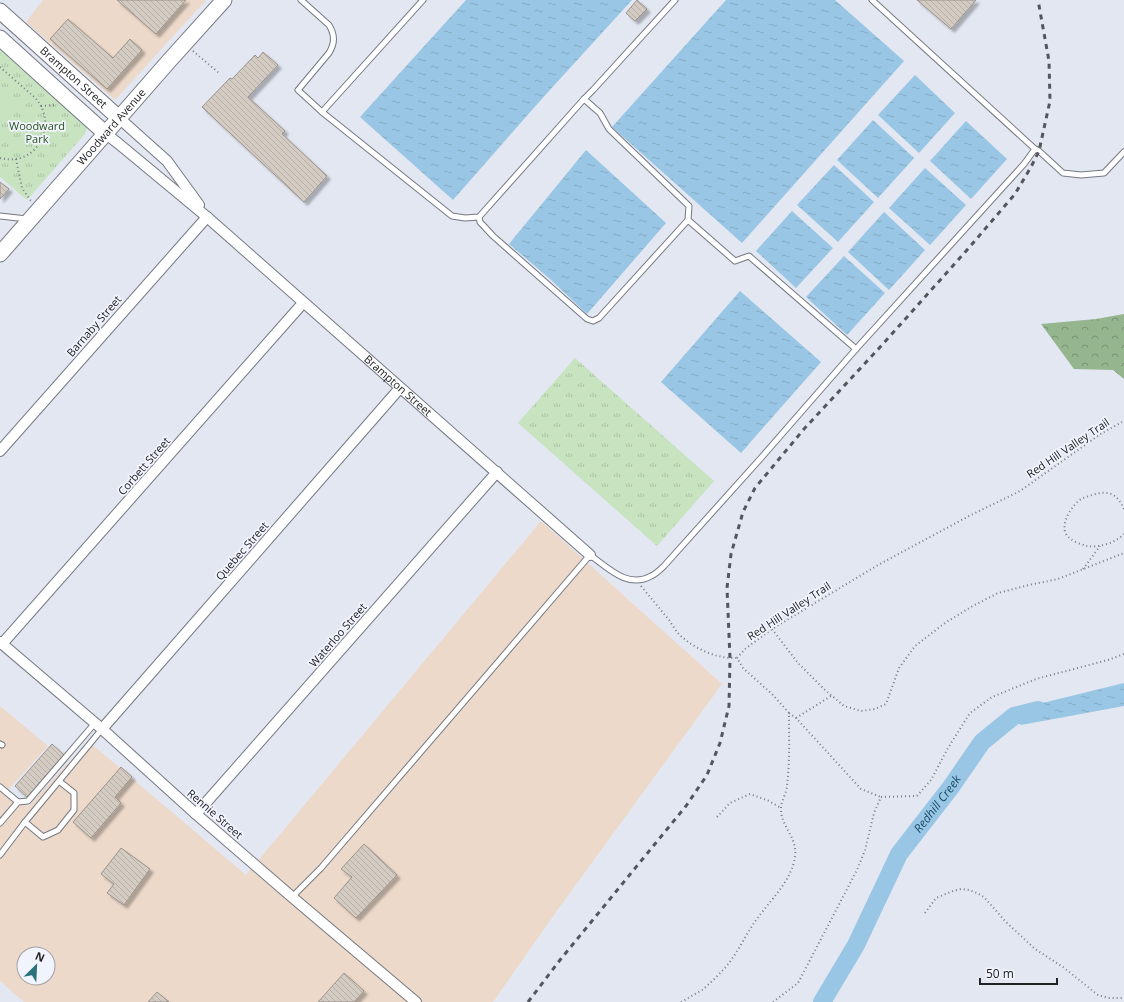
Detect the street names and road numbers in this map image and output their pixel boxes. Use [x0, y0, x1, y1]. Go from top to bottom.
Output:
street label: Brampton Street [37, 43, 111, 111]
street label: Woodward Avenue [73, 85, 149, 168]
street label: Barnaby Street [63, 292, 124, 359]
street label: Brampton Street [361, 351, 436, 419]
street label: Red Hill Valley Trail [1023, 414, 1112, 481]
street label: Corbett Street [114, 433, 173, 498]
street label: Quebec Street [212, 518, 271, 583]
street label: Red Hill Valley Trail [744, 578, 833, 643]
street label: Waterloo Street [306, 599, 370, 670]
street label: Rennie Street [184, 785, 246, 842]

